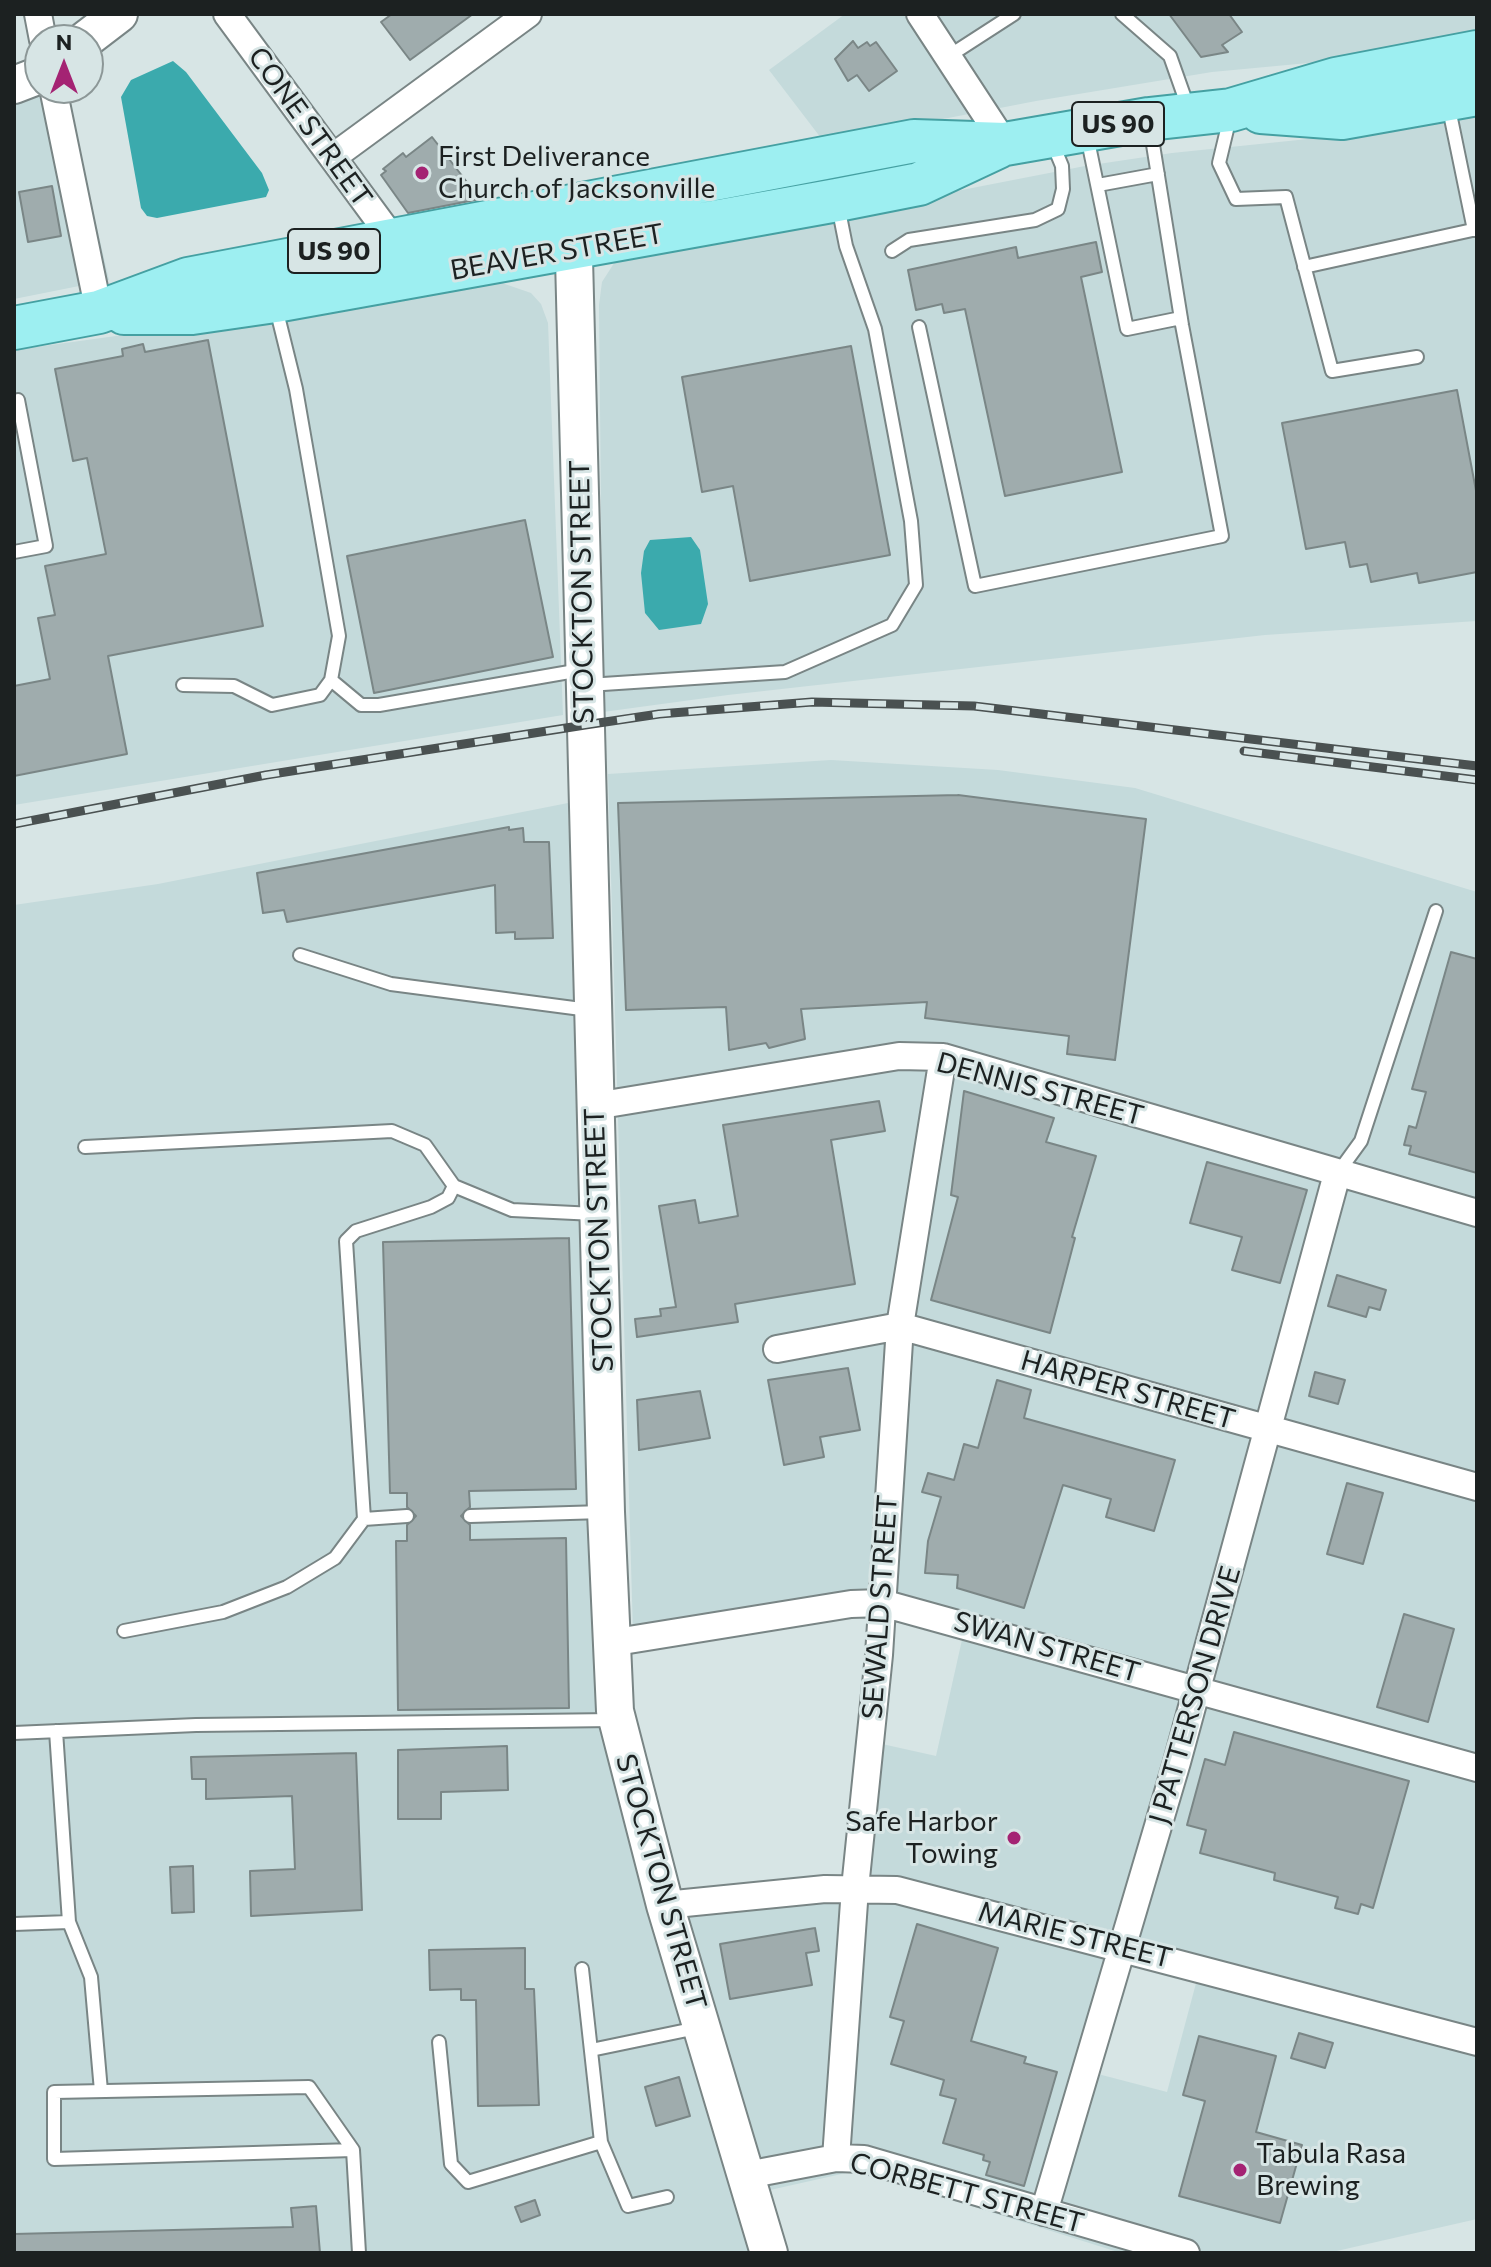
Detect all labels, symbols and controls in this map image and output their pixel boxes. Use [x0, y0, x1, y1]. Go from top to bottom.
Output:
north arrow [24, 24, 104, 104]
text: N [56, 28, 72, 55]
street label: CONE STREET [241, 41, 379, 213]
road number: US 90 [1072, 102, 1164, 146]
place label: First Deliverance Church of Jacksonville [438, 140, 715, 206]
marker: First Deliverance Church of Jacksonville [413, 164, 431, 182]
street label: BEAVER STREET [448, 217, 666, 287]
road number: US 90 [288, 229, 380, 273]
street label: STOCKTON STREET [563, 460, 601, 724]
street label: DENNIS STREET [933, 1045, 1147, 1133]
street label: STOCKTON STREET [578, 1107, 620, 1373]
street label: HARPER STREET [1017, 1343, 1239, 1437]
street label: SEWALD STREET [855, 1494, 905, 1720]
street label: J PATTERSON DRIVE [1142, 1562, 1248, 1828]
street label: SWAN STREET [950, 1604, 1144, 1690]
street label: STOCKTON STREET [608, 1750, 714, 2014]
place label: Safe Harbor Towing [845, 1805, 998, 1871]
marker: Safe Harbor Towing [1005, 1829, 1023, 1847]
street label: MARIE STREET [975, 1895, 1175, 1975]
place label: Tabula Rasa Brewing [1256, 2137, 1406, 2203]
street label: CORBETT STREET [846, 2146, 1088, 2240]
marker: Tabula Rasa Brewing [1231, 2161, 1249, 2179]

